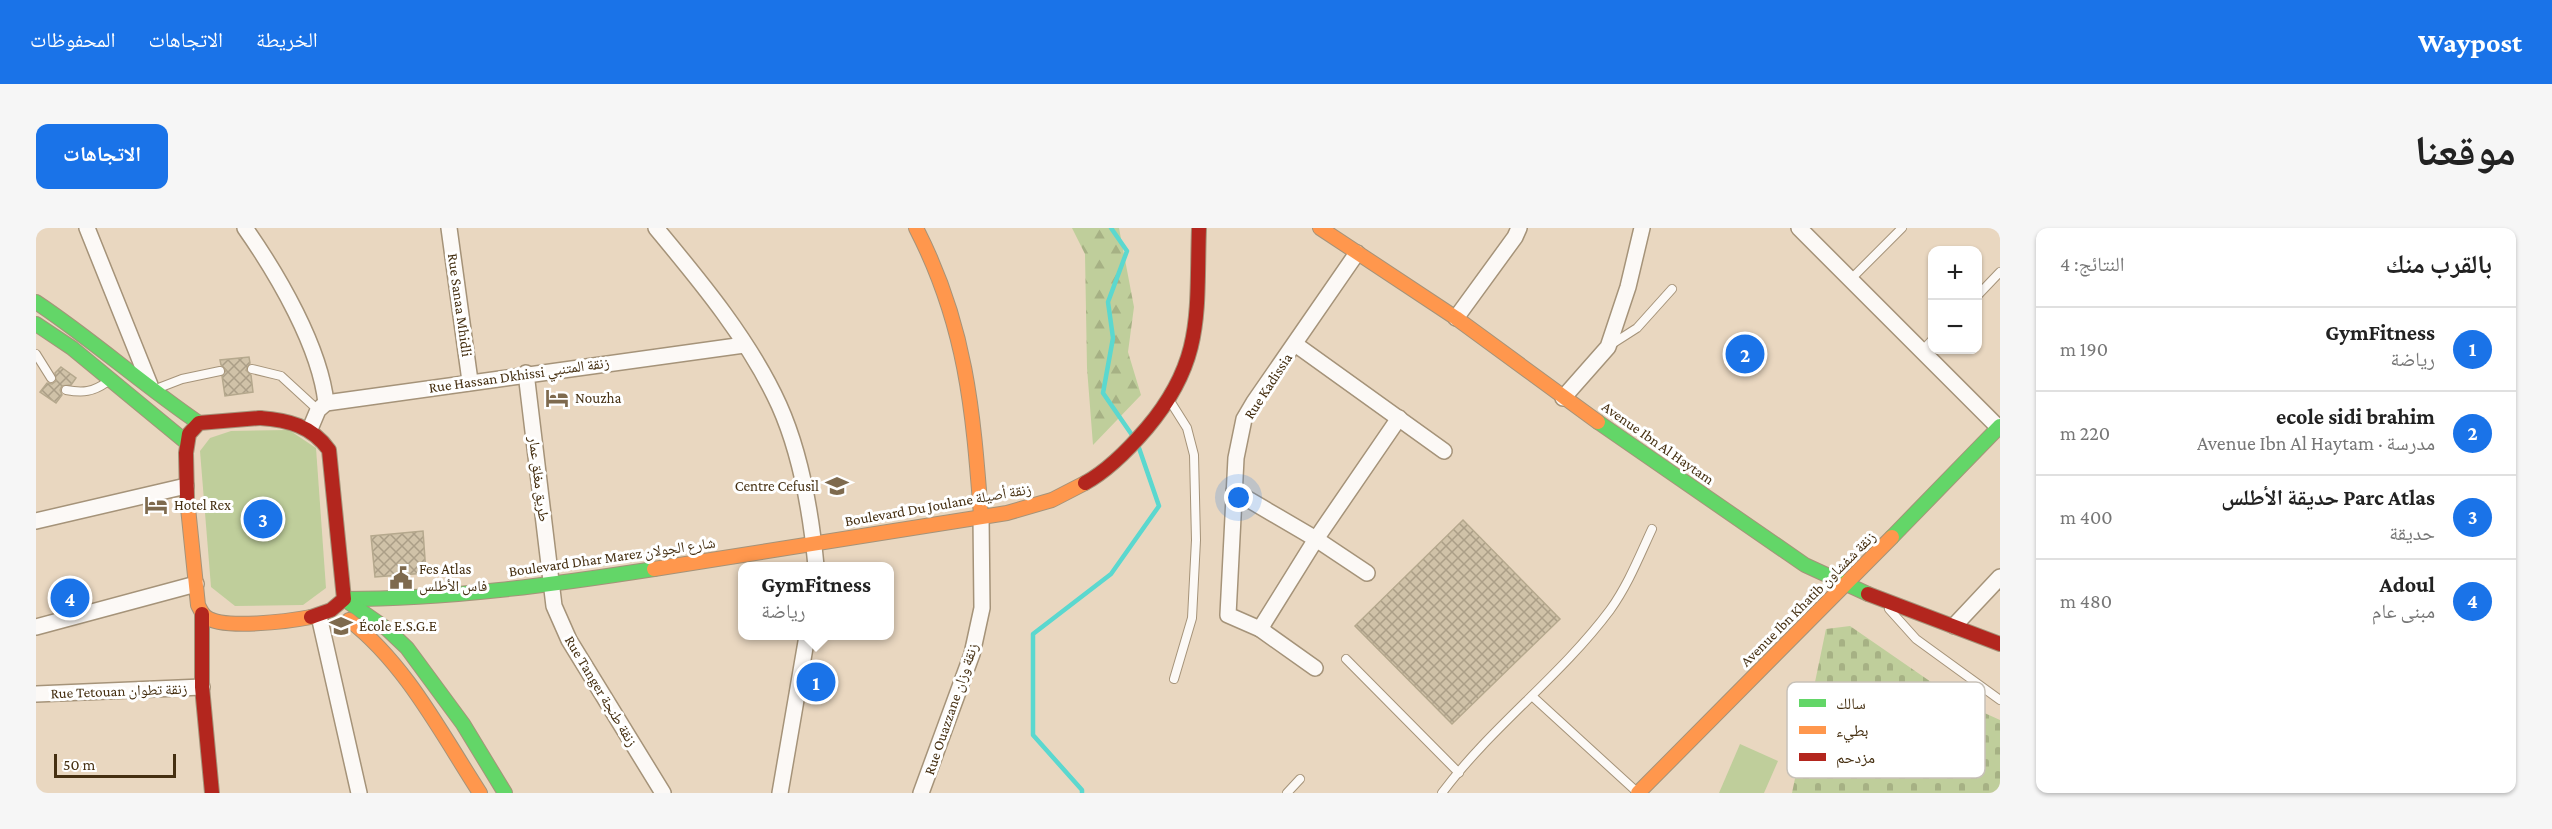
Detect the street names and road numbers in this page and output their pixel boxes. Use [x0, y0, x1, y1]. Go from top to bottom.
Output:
street label: Rue Sanaa Mhidli [445, 252, 475, 358]
street label: Rue Kadissia [1241, 350, 1295, 422]
street label: Rue Hassan Dkhissi زنقة المتنبي [428, 354, 611, 399]
street label: Avenue Ibn Al Haytam [1598, 398, 1717, 489]
street label: طريق مغلق عمار [524, 434, 552, 523]
street label: Boulevard Du Joulane زنقة أصيلة [843, 480, 1033, 530]
street label: Avenue Ibn Khatib زنقة شفشاون [1737, 528, 1880, 671]
street label: Boulevard Dhar Marez شارع الجولان [508, 535, 717, 581]
street label: Rue Tanger زنقة طنجة [561, 633, 641, 750]
street label: Rue Ouazzane زنقة وزان [921, 641, 983, 778]
street label: Rue Tetouan زنقة تطوان [50, 681, 188, 703]

